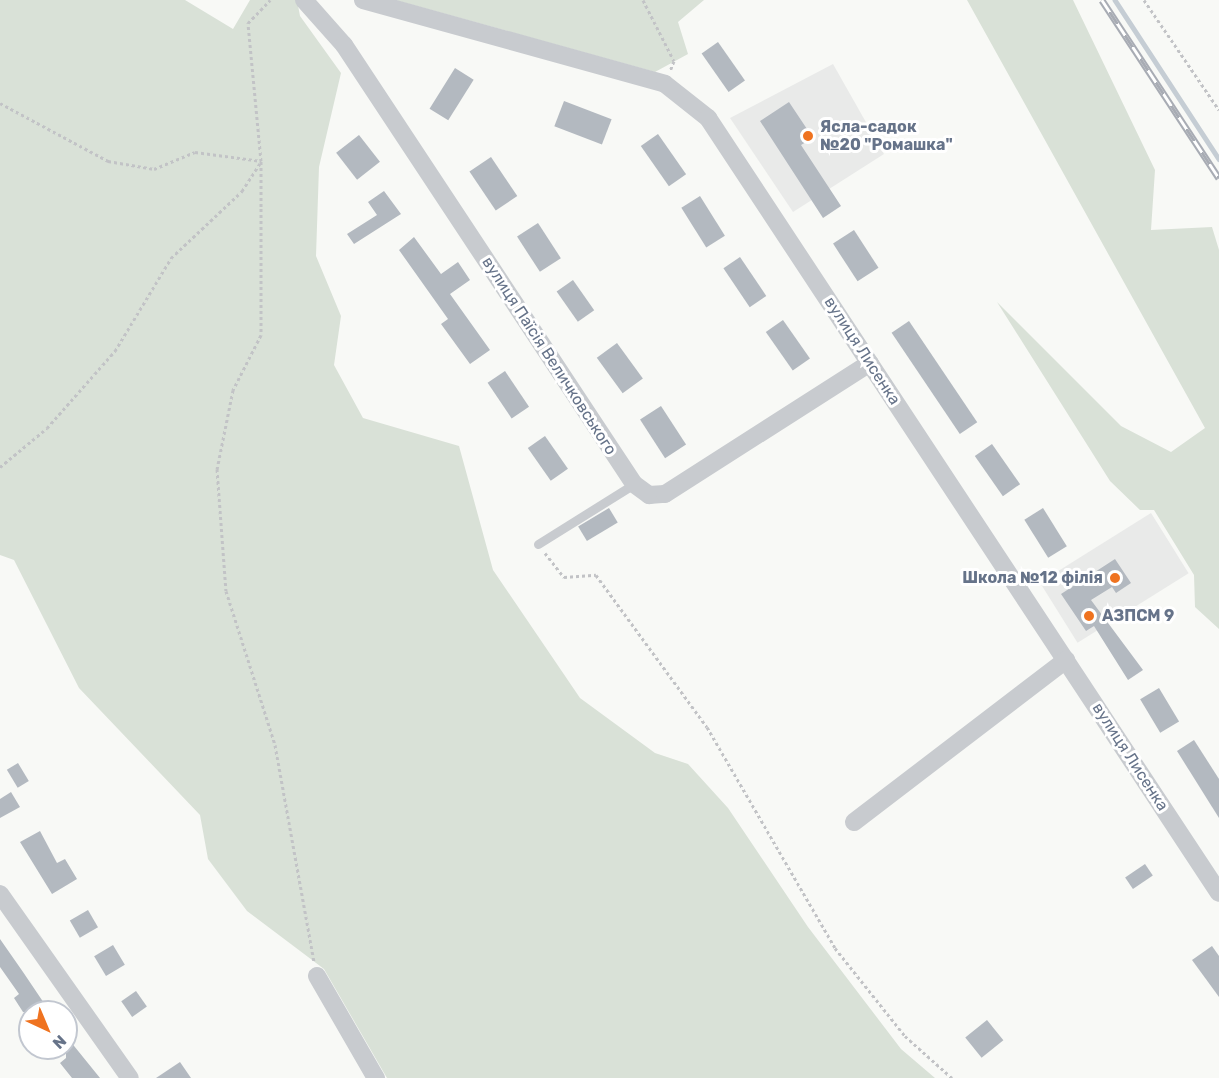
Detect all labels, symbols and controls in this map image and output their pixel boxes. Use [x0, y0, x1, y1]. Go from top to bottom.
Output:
place label: Ясла-садок №20 "Ромашка" [820, 117, 953, 155]
marker: Ясла-садок №20 "Ромашка" [801, 129, 815, 143]
street label: вулиця Паїсія Величковського [478, 253, 620, 459]
street label: вулиця Лисенка [820, 293, 904, 409]
place label: Школа №12 філія [962, 568, 1103, 588]
marker: Школа №12 філія [1108, 571, 1122, 585]
place label: АЗПСМ 9 [1102, 606, 1174, 626]
marker: АЗПСМ 9 [1080, 607, 1098, 625]
street label: вулиця Лисенка [1088, 699, 1172, 815]
north arrow [18, 1000, 78, 1060]
text: N [49, 1031, 70, 1053]

